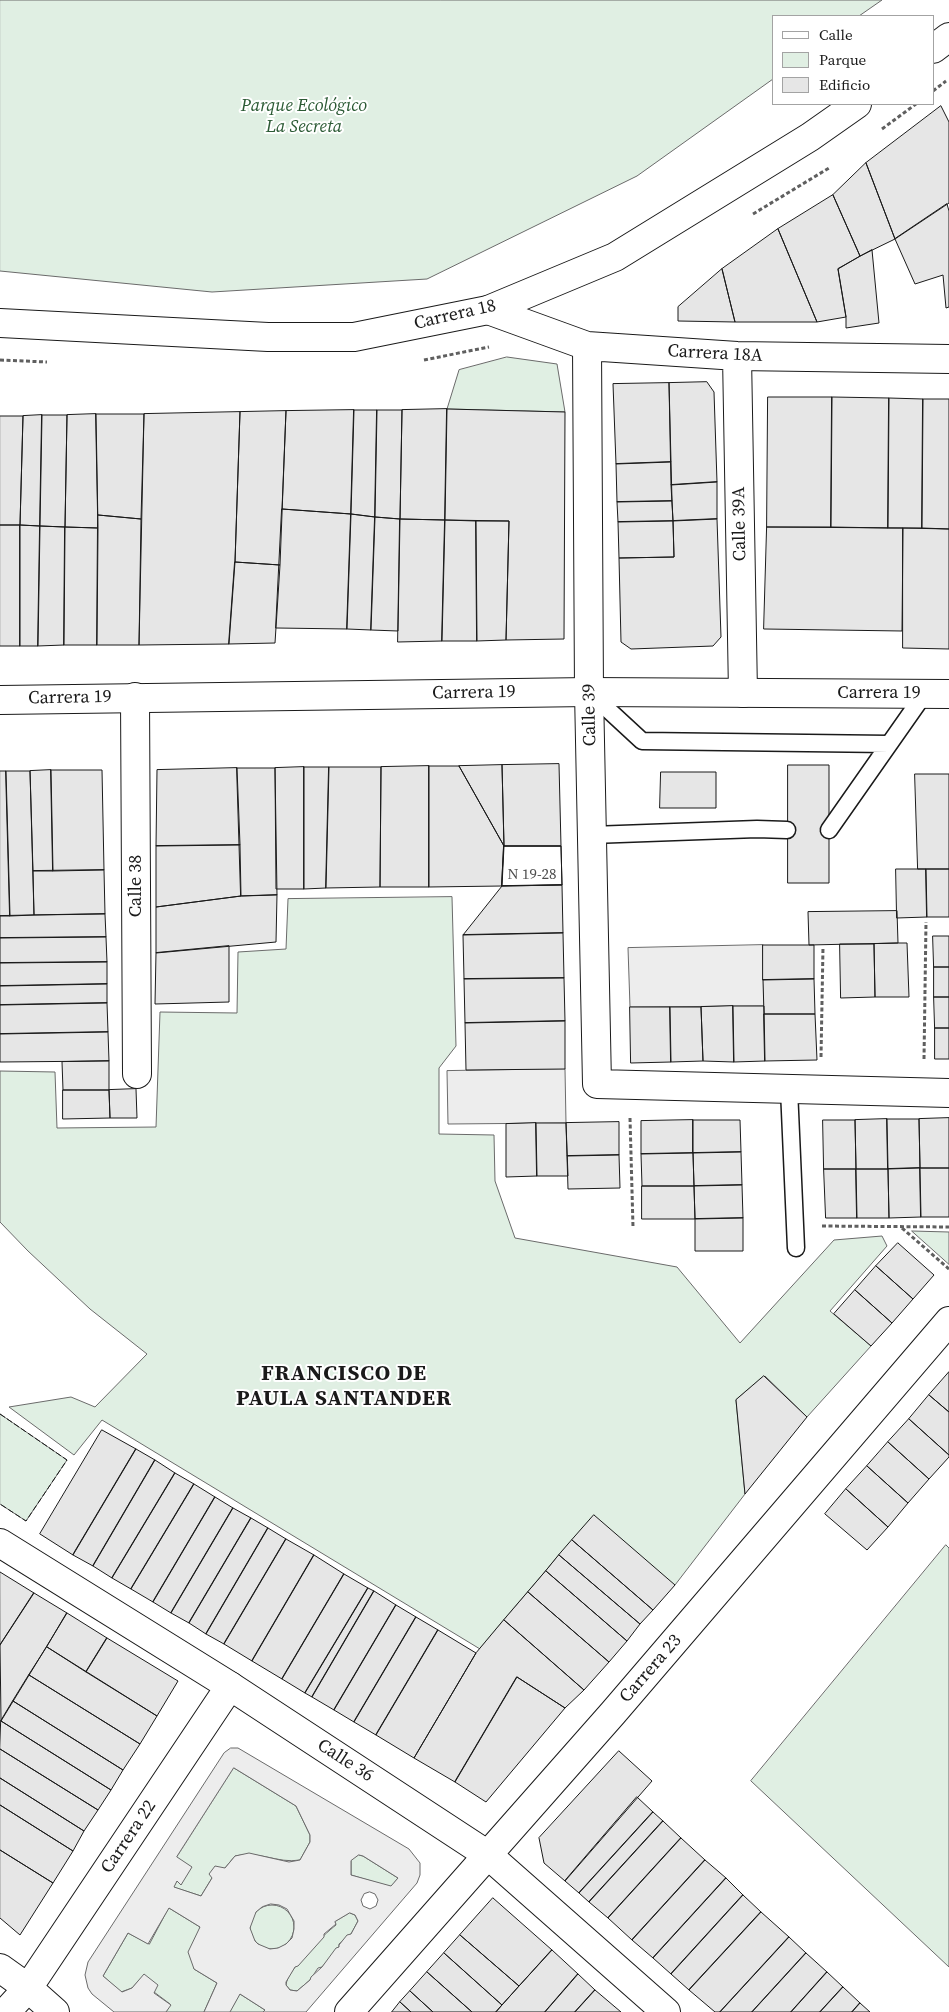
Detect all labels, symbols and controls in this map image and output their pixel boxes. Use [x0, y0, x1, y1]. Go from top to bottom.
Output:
legend [772, 15, 934, 105]
text: Calle [819, 24, 853, 45]
text: Parque [819, 49, 866, 70]
text: Edificio [819, 74, 870, 95]
park label: Parque Ecológico La Secreta [241, 95, 367, 138]
street label: Carrera 18 [412, 295, 498, 335]
street label: Carrera 18A [667, 341, 763, 367]
street label: Calle 39A [729, 487, 751, 561]
street label: Carrera 19 [432, 681, 516, 705]
street label: Carrera 19 [837, 682, 921, 704]
street label: Calle 39 [579, 684, 601, 746]
street label: Carrera 19 [28, 686, 112, 710]
street label: Calle 38 [125, 855, 147, 917]
house number: N 19-28 [507, 866, 557, 884]
district label: FRANCISCO DE PAULA SANTANDER [234, 1361, 454, 1412]
street label: Carrera 23 [615, 1630, 687, 1708]
street label: Calle 36 [313, 1735, 377, 1787]
street label: Carrera 22 [97, 1796, 161, 1878]

